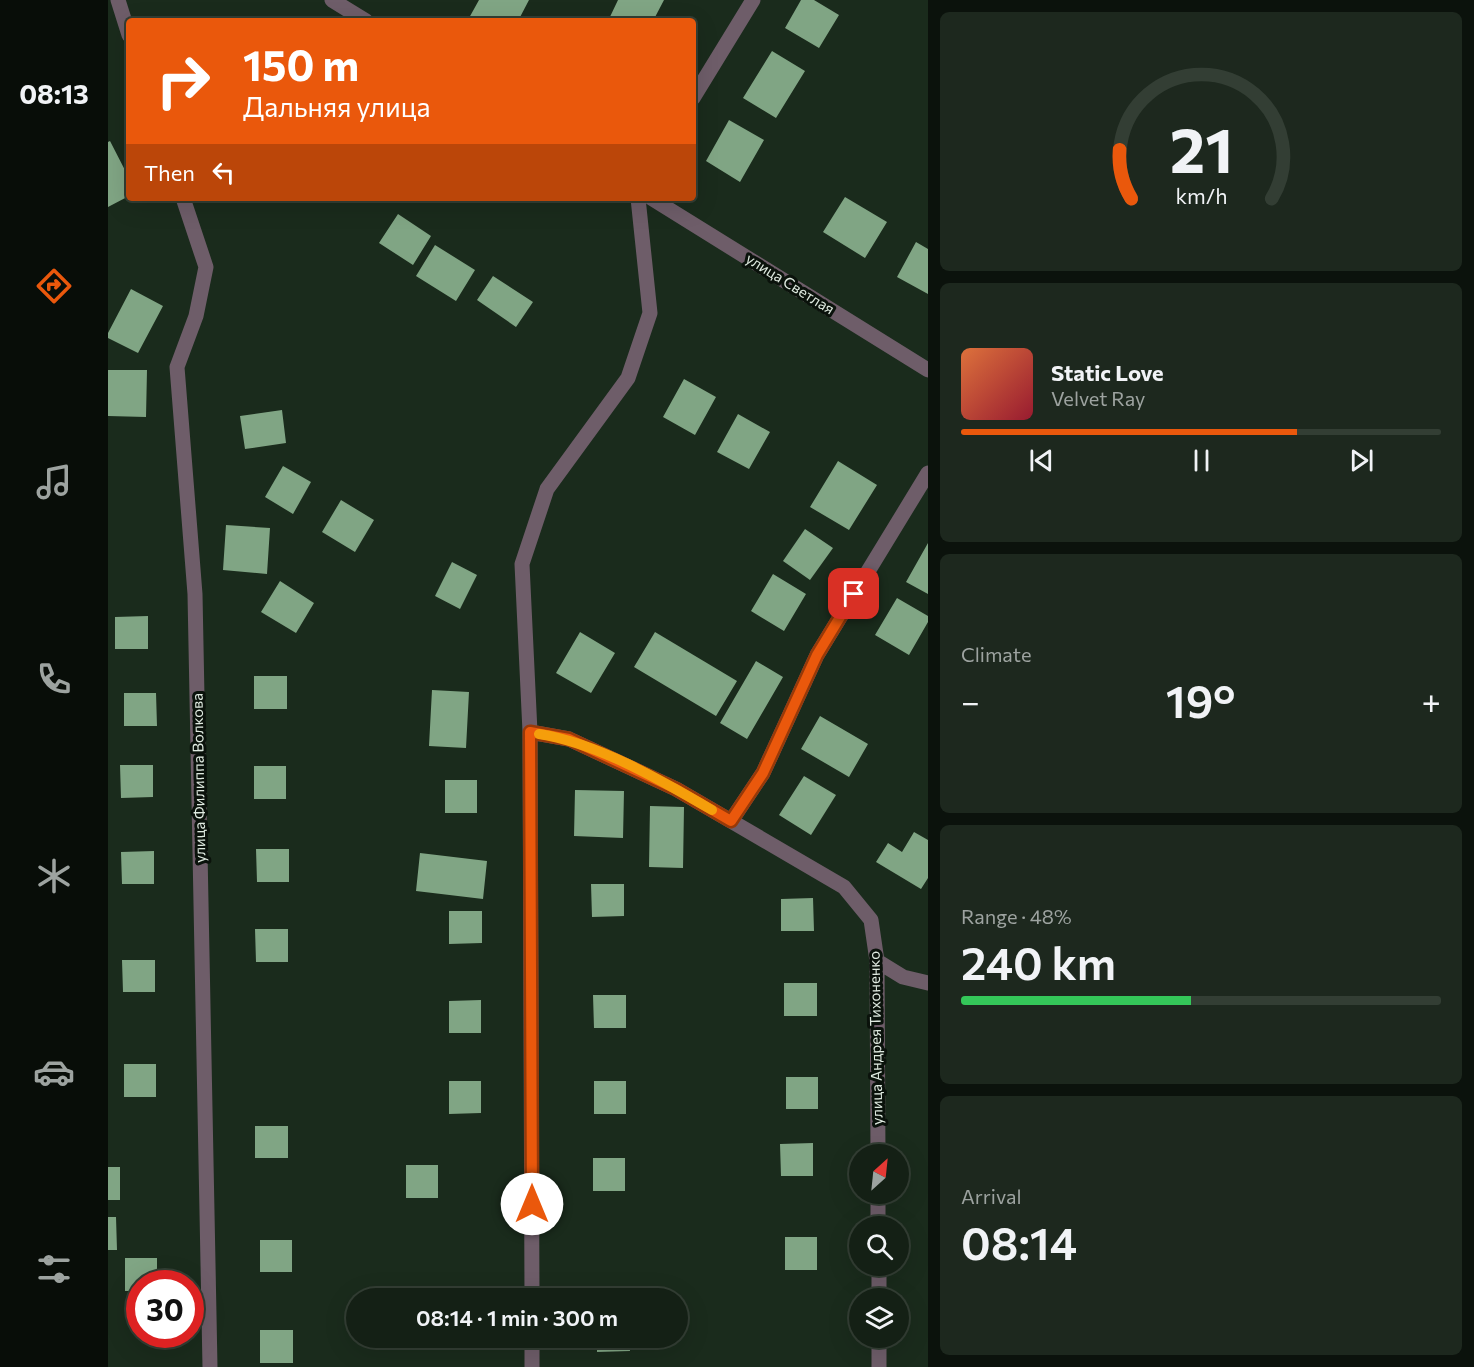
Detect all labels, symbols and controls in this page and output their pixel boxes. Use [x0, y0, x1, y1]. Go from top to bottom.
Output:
text: 150 m [243, 38, 359, 90]
icon: right [144, 42, 222, 120]
text: 08:13 [19, 77, 89, 110]
text: Дальняя улица [243, 90, 430, 123]
text: 21 [1169, 110, 1233, 186]
icon: left [207, 156, 240, 189]
text: Then [144, 159, 195, 186]
text: km/h [1175, 182, 1227, 208]
street label: улица Светлая [743, 249, 838, 318]
icon: directions [33, 265, 75, 307]
text: Static Love [1051, 359, 1164, 386]
text: Velvet Ray [1051, 386, 1145, 410]
icon: previous [1025, 444, 1058, 477]
icon: pause [1185, 444, 1218, 477]
icon: next [1345, 444, 1378, 477]
icon: music [33, 461, 75, 503]
pin [828, 568, 879, 619]
icon: arrive [837, 577, 870, 610]
text: Climate [961, 642, 1031, 666]
icon: phone [33, 658, 75, 700]
text: 19° [1166, 672, 1235, 727]
text: − [961, 680, 980, 721]
text: + [1422, 680, 1441, 721]
street label: улица Филиппа Волкова [188, 693, 208, 863]
icon: climate [33, 855, 75, 897]
text: Range · 48% [961, 904, 1072, 928]
text: 240 km [961, 934, 1116, 989]
street label: улица Андрея Тихоненко [864, 951, 886, 1125]
icon: car [33, 1051, 75, 1093]
north arrow [849, 1144, 909, 1204]
map controls [849, 1144, 909, 1348]
position arrow [500, 1172, 564, 1236]
text: Arrival [961, 1184, 1022, 1208]
text: 08:14 [961, 1214, 1077, 1269]
button: search [849, 1216, 909, 1276]
icon: filters [33, 1248, 75, 1290]
speed limit sign: 30 [126, 1270, 204, 1348]
button: layers [849, 1288, 909, 1348]
text: 08:14 · 1 min · 300 m [416, 1304, 618, 1331]

